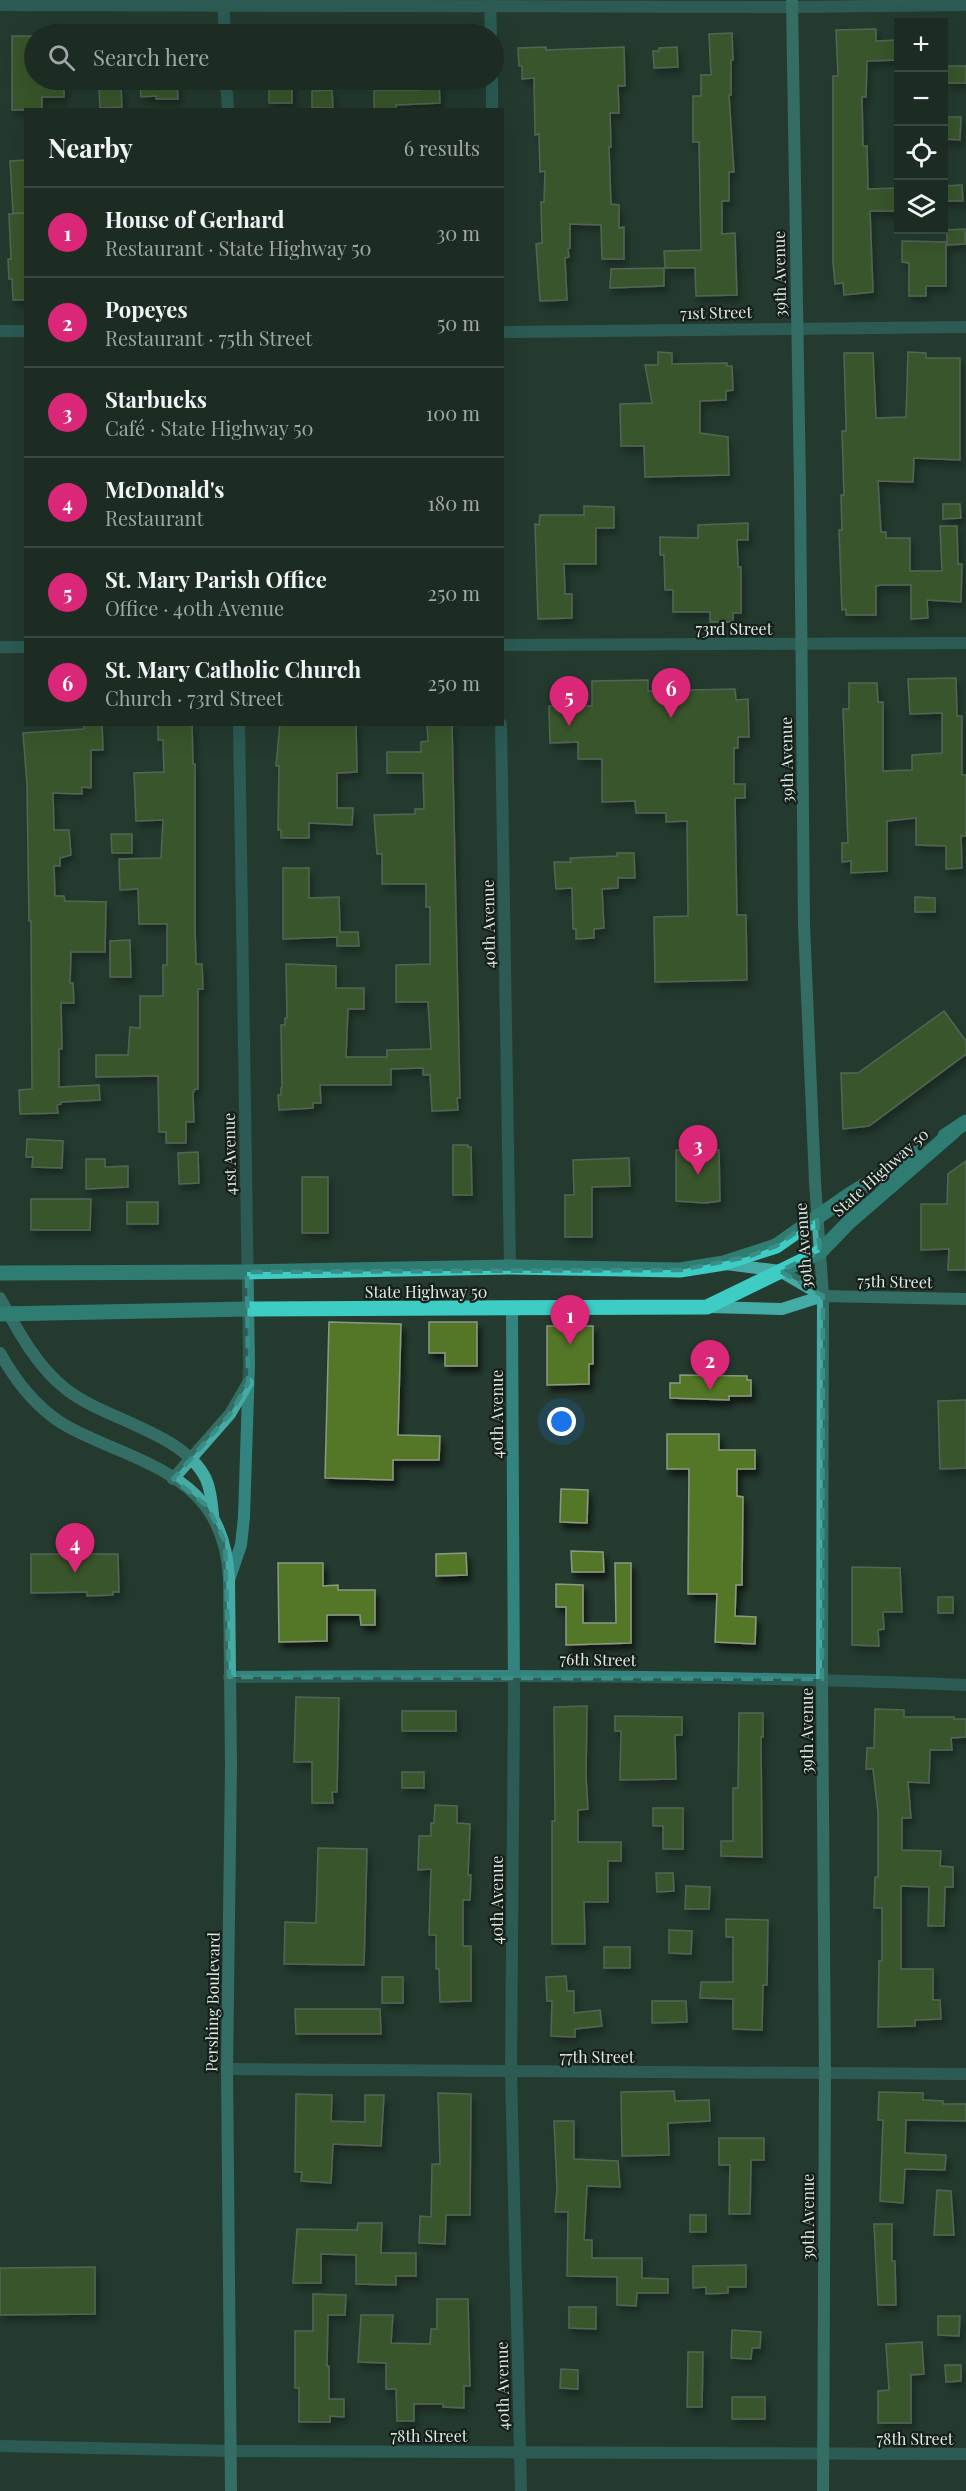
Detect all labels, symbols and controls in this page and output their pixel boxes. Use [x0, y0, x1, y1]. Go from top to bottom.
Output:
map controls [894, 18, 948, 234]
button: + [894, 18, 948, 72]
search box [24, 24, 504, 90]
icon: search [45, 41, 78, 74]
text: Search here [93, 42, 209, 72]
button: − [894, 72, 948, 126]
button: locate [894, 126, 948, 180]
text: Nearby [48, 130, 133, 165]
text: 6 results [404, 134, 480, 161]
button: layers [894, 180, 948, 234]
text: House of Gerhard [105, 204, 284, 234]
text: 1 [64, 219, 71, 246]
text: 30 m [436, 219, 480, 246]
street label: 39th Avenue [768, 230, 790, 318]
text: Restaurant · State Highway 50 [105, 234, 372, 261]
text: Popeyes [105, 294, 188, 324]
street label: 71st Street [680, 301, 752, 323]
text: 2 [62, 309, 73, 336]
text: 50 m [437, 309, 480, 336]
text: Restaurant · 75th Street [105, 324, 312, 351]
text: Starbucks [105, 384, 207, 414]
text: 3 [63, 399, 72, 426]
text: 100 m [426, 399, 480, 426]
text: Café · State Highway 50 [105, 414, 314, 441]
text: McDonald's [105, 474, 224, 504]
text: 4 [62, 489, 73, 516]
text: 180 m [427, 489, 480, 516]
text: Restaurant [105, 504, 204, 531]
text: St. Mary Parish Office [105, 564, 327, 594]
text: 5 [63, 579, 72, 606]
text: 250 m [427, 579, 480, 606]
text: Office · 40th Avenue [105, 594, 284, 621]
street label: 73rd Street [696, 618, 773, 639]
text: St. Mary Catholic Church [105, 654, 361, 684]
pin: 6 [652, 668, 690, 718]
text: 6 [62, 669, 73, 696]
text: 250 m [427, 669, 480, 696]
pin: 5 [550, 676, 588, 726]
text: Church · 73rd Street [105, 684, 283, 711]
street label: 39th Avenue [775, 716, 797, 804]
street label: 40th Avenue [477, 879, 499, 969]
street label: 41st Avenue [218, 1113, 240, 1195]
street label: State Highway 50 [827, 1123, 933, 1221]
pin: 3 [678, 1126, 718, 1175]
street label: 39th Avenue [790, 1202, 816, 1290]
street label: 75th Street [857, 1270, 933, 1292]
street label: State Highway 50 [365, 1281, 487, 1302]
pin: 1 [550, 1296, 590, 1345]
pin: 2 [690, 1340, 730, 1390]
street label: 40th Avenue [486, 1370, 507, 1458]
your location [547, 1407, 576, 1436]
pin: 4 [56, 1524, 94, 1573]
street label: 76th Street [559, 1648, 637, 1670]
street label: 39th Avenue [796, 1688, 817, 1774]
street label: 40th Avenue [486, 1856, 507, 1944]
street label: Pershing Boulevard [200, 1932, 224, 2072]
street label: 77th Street [559, 2046, 635, 2067]
street label: 39th Avenue [797, 2174, 818, 2260]
street label: 40th Avenue [491, 2341, 513, 2431]
street label: 78th Street [391, 2425, 468, 2446]
street label: 78th Street [877, 2428, 954, 2449]

